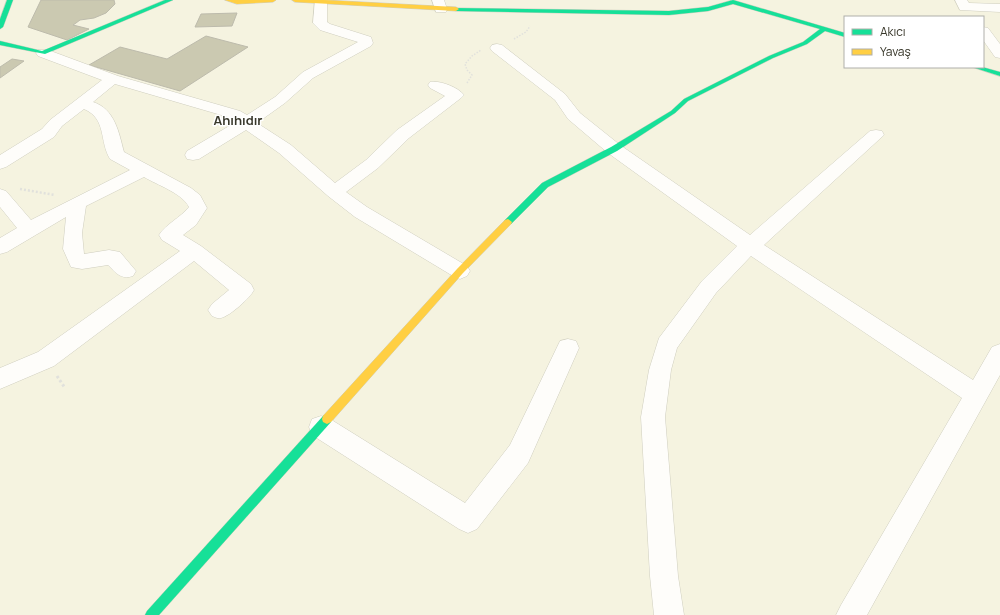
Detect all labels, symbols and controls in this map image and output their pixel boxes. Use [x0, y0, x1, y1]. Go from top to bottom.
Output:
legend [844, 16, 984, 68]
text: Akıcı [880, 23, 906, 40]
text: Yavaş [880, 43, 911, 60]
district label: Ahıhıdır [213, 111, 263, 129]

